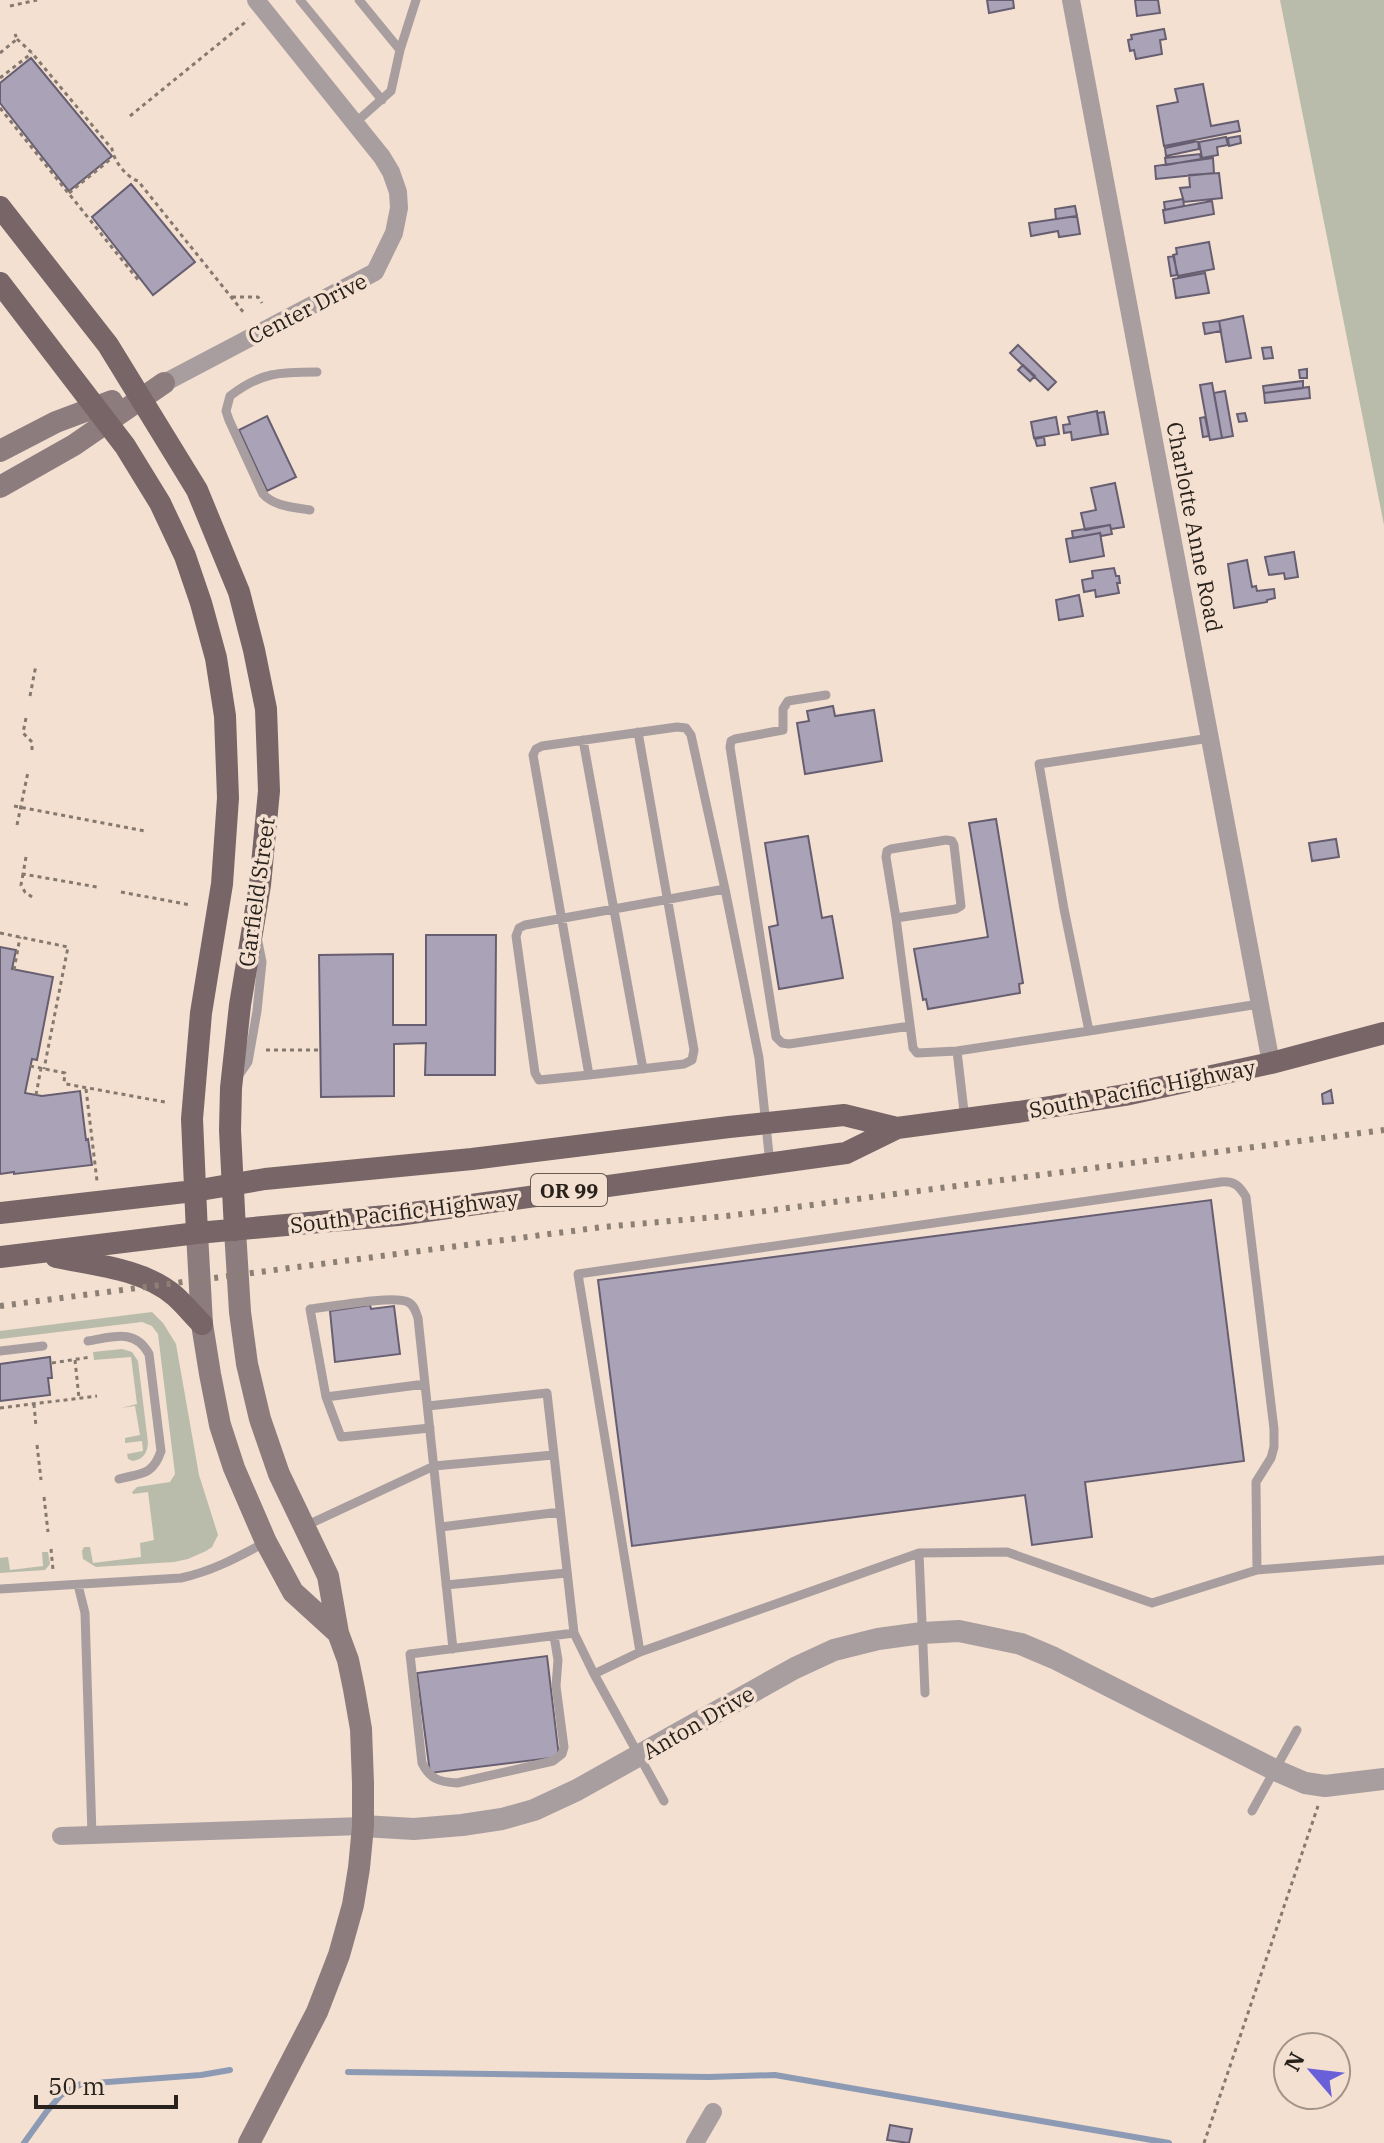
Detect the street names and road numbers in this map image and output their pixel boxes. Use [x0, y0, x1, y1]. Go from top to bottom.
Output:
street label: Center Drive [243, 266, 371, 350]
street label: Charlotte Anne Road [1160, 419, 1230, 635]
street label: Garfield Street [231, 815, 281, 969]
street label: South Pacific Highway [1026, 1052, 1258, 1124]
road number: OR 99 [531, 1174, 607, 1206]
street label: South Pacific Highway [288, 1183, 520, 1239]
street label: Anton Drive [637, 1678, 759, 1766]

